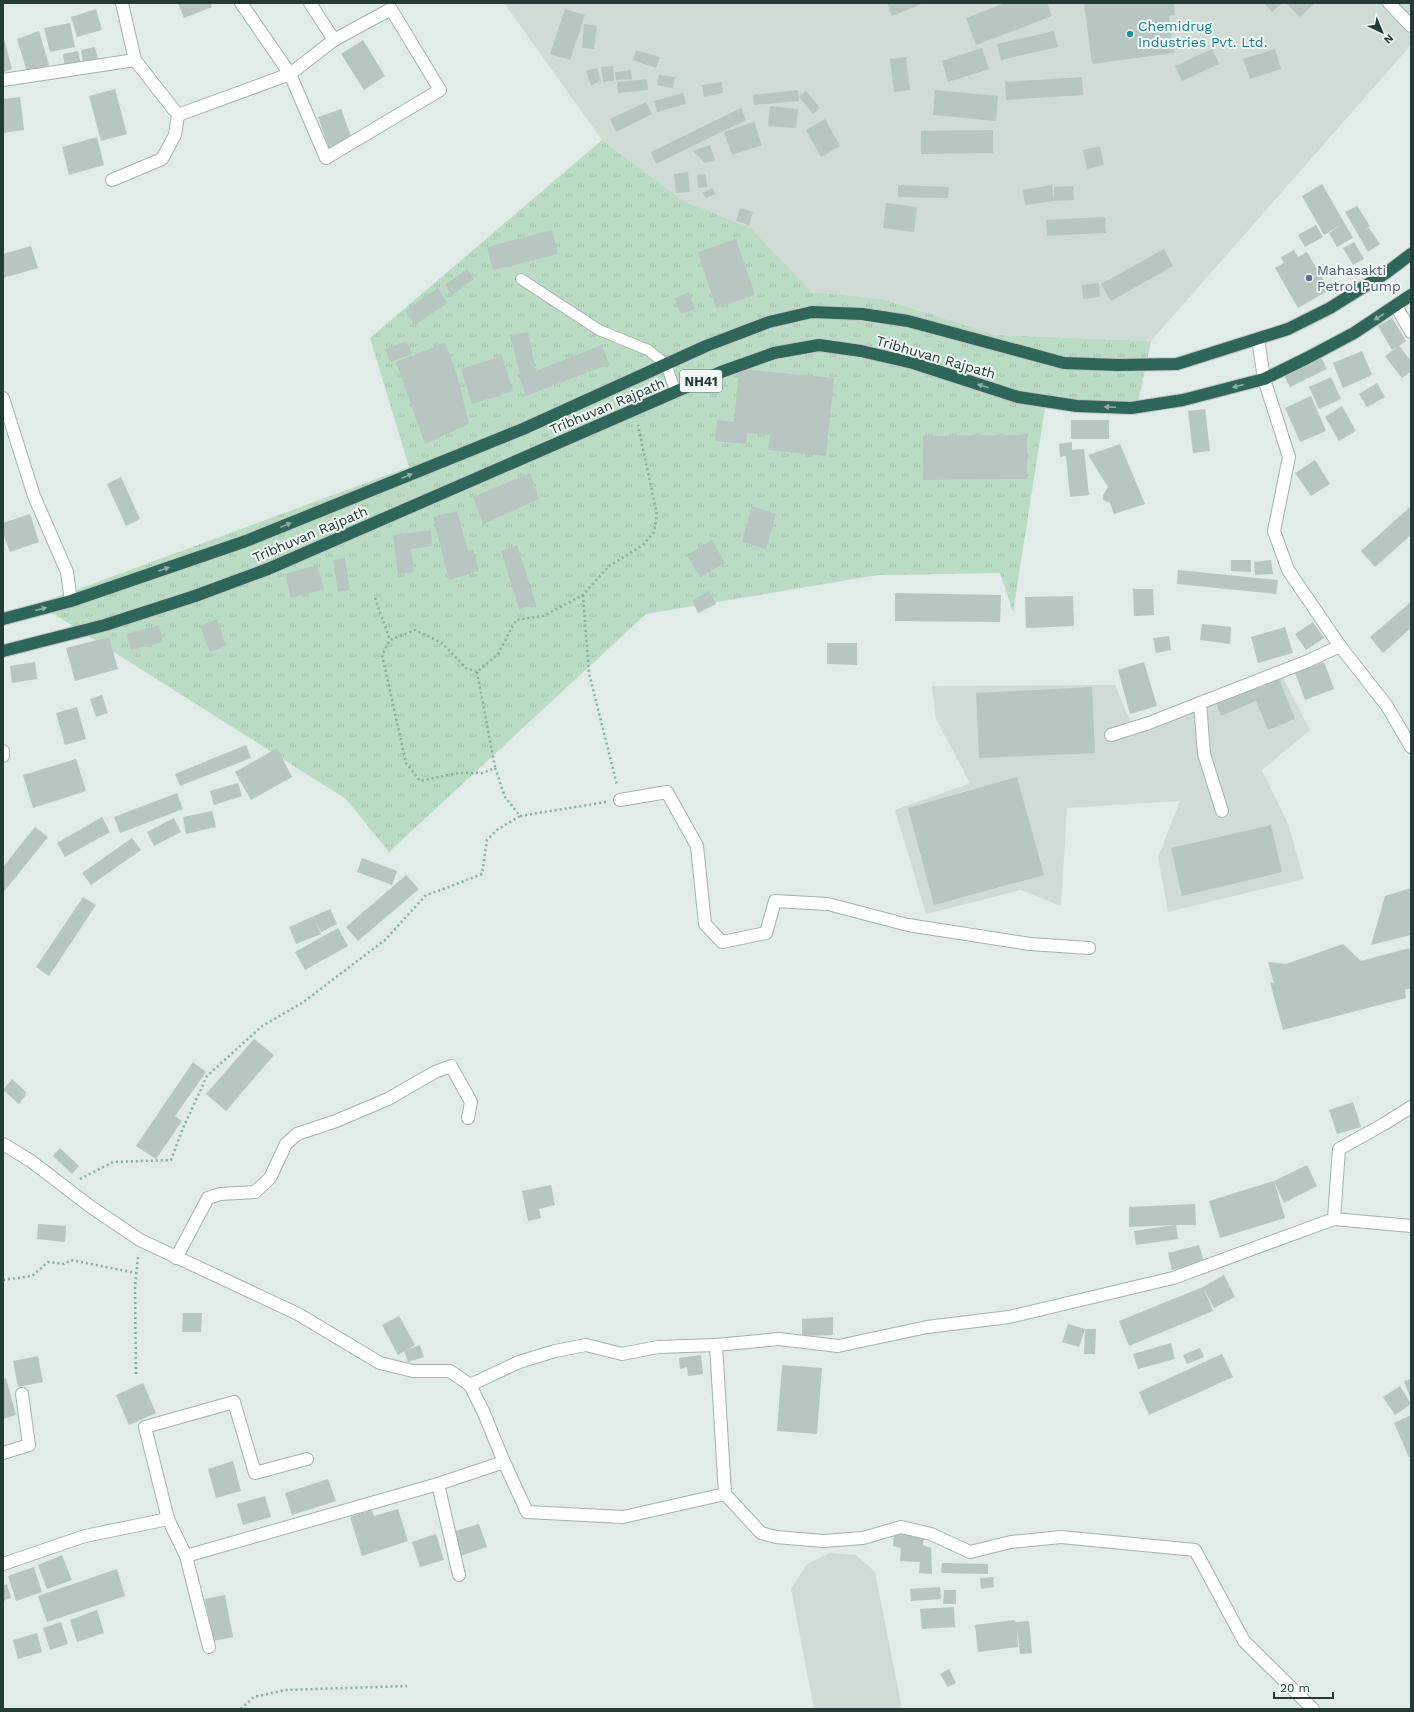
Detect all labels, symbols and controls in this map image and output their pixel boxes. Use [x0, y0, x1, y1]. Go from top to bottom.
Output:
north arrow [1362, 12, 1402, 52]
place label: Chemidrug Industries Pvt. Ltd. [1138, 18, 1267, 50]
marker: Chemidrug Industries Pvt. Ltd. [1125, 29, 1135, 39]
text: N [1381, 31, 1396, 46]
place label: Mahasakti Petrol Pump [1317, 262, 1401, 294]
marker: Mahasakti Petrol Pump [1304, 273, 1314, 283]
one-way arrow [1374, 313, 1384, 321]
street label: Tribhuvan Rajpath [874, 332, 998, 382]
road number: NH41 [680, 370, 722, 392]
street label: Tribhuvan Rajpath [547, 375, 667, 437]
one-way arrow [976, 383, 988, 389]
one-way arrow [1232, 383, 1244, 389]
one-way arrow [1104, 404, 1116, 411]
one-way arrow [402, 473, 414, 479]
street label: Tribhuvan Rajpath [250, 503, 370, 565]
one-way arrow [281, 521, 293, 527]
one-way arrow [159, 566, 171, 572]
one-way arrow [35, 606, 47, 612]
scale bar [1274, 1674, 1333, 1700]
text: 20 m [1280, 1681, 1310, 1695]

